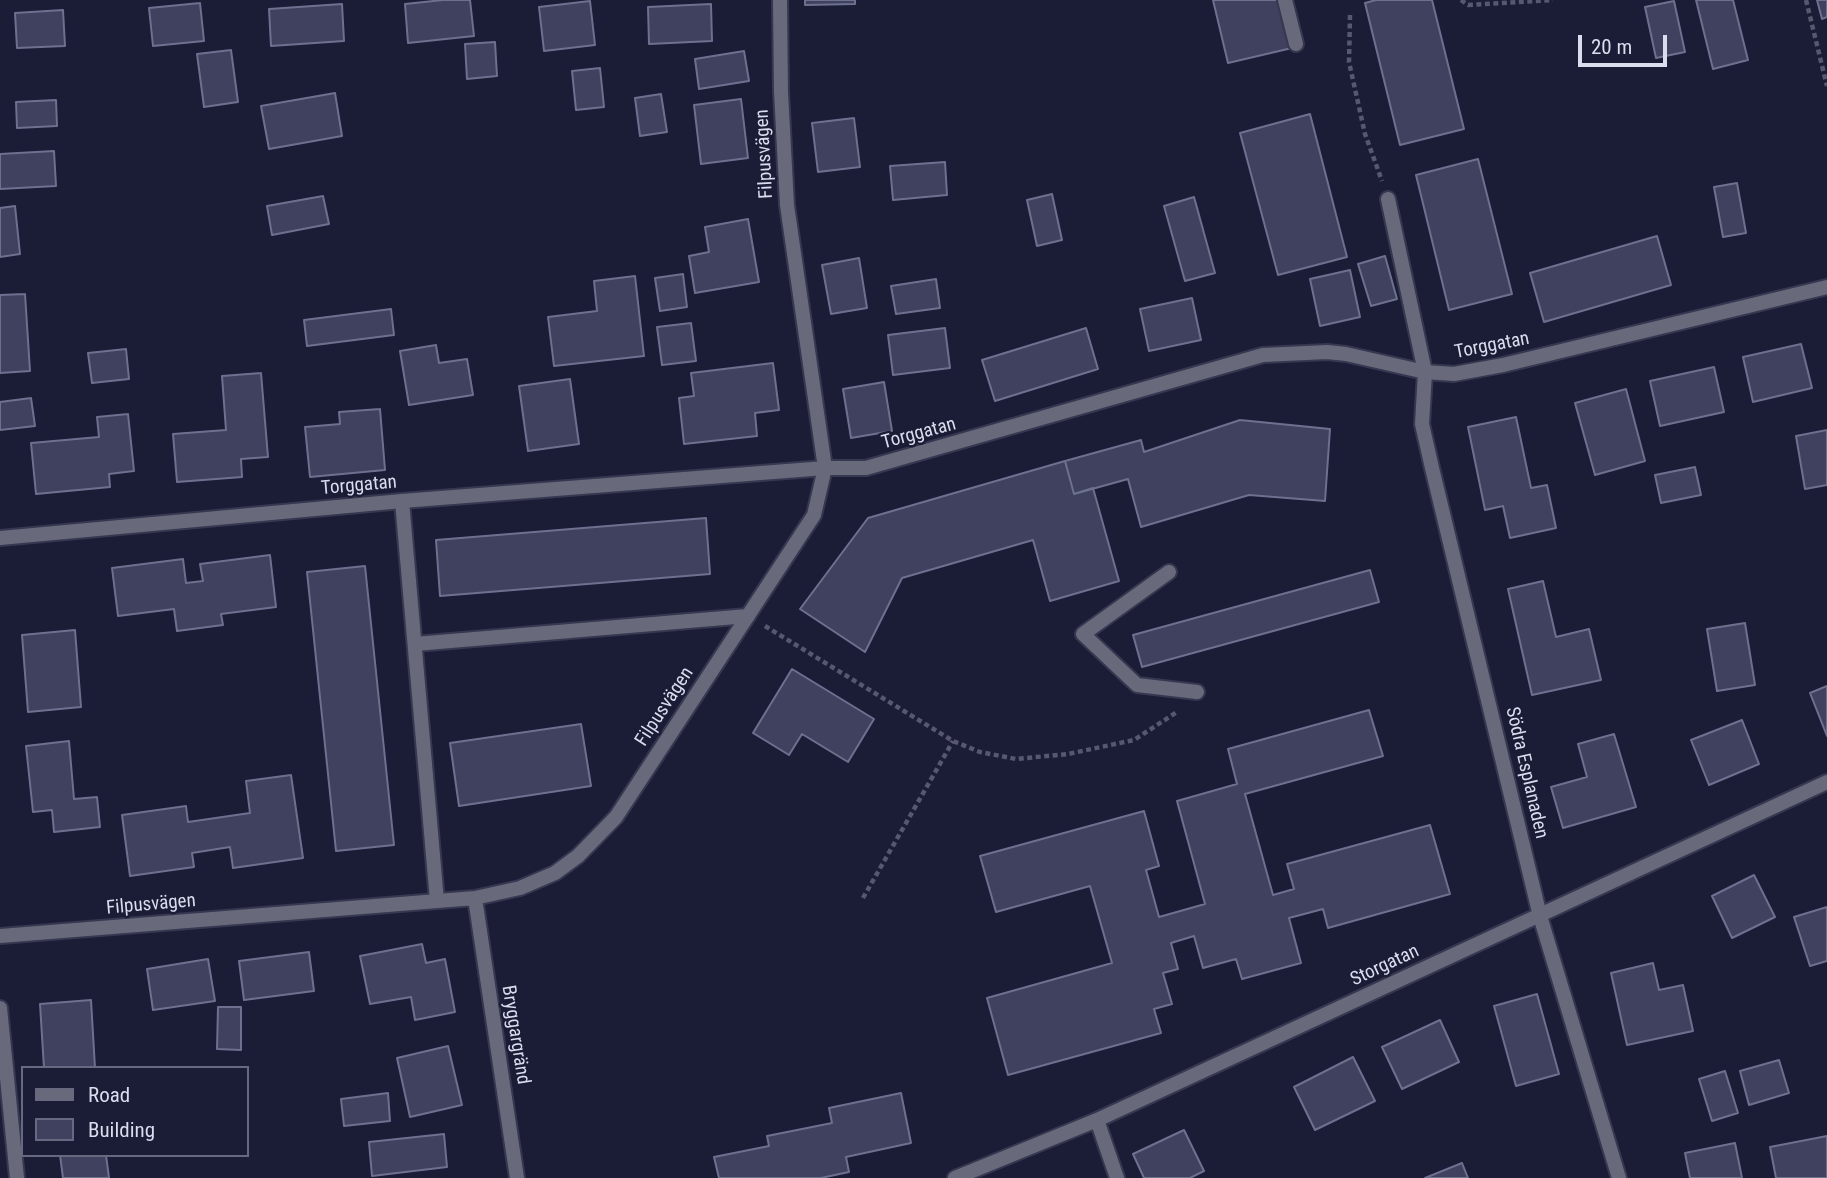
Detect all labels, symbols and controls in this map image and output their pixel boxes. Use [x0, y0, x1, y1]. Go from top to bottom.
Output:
scale bar [1582, 21, 1671, 65]
text: 20 m [1591, 35, 1632, 59]
street label: Filpusvägen [751, 109, 779, 199]
street label: Torggatan [1453, 328, 1531, 364]
street label: Torggatan [879, 413, 959, 455]
street label: Torggatan [320, 471, 398, 501]
street label: Filpusvägen [631, 663, 699, 751]
street label: Södra Esplanaden [1500, 705, 1552, 841]
street label: Filpusvägen [105, 890, 197, 920]
street label: Storgatan [1347, 940, 1423, 992]
street label: Bryggargränd [496, 984, 534, 1086]
legend [21, 1066, 248, 1157]
text: Road [88, 1083, 130, 1107]
text: Building [88, 1118, 155, 1142]

